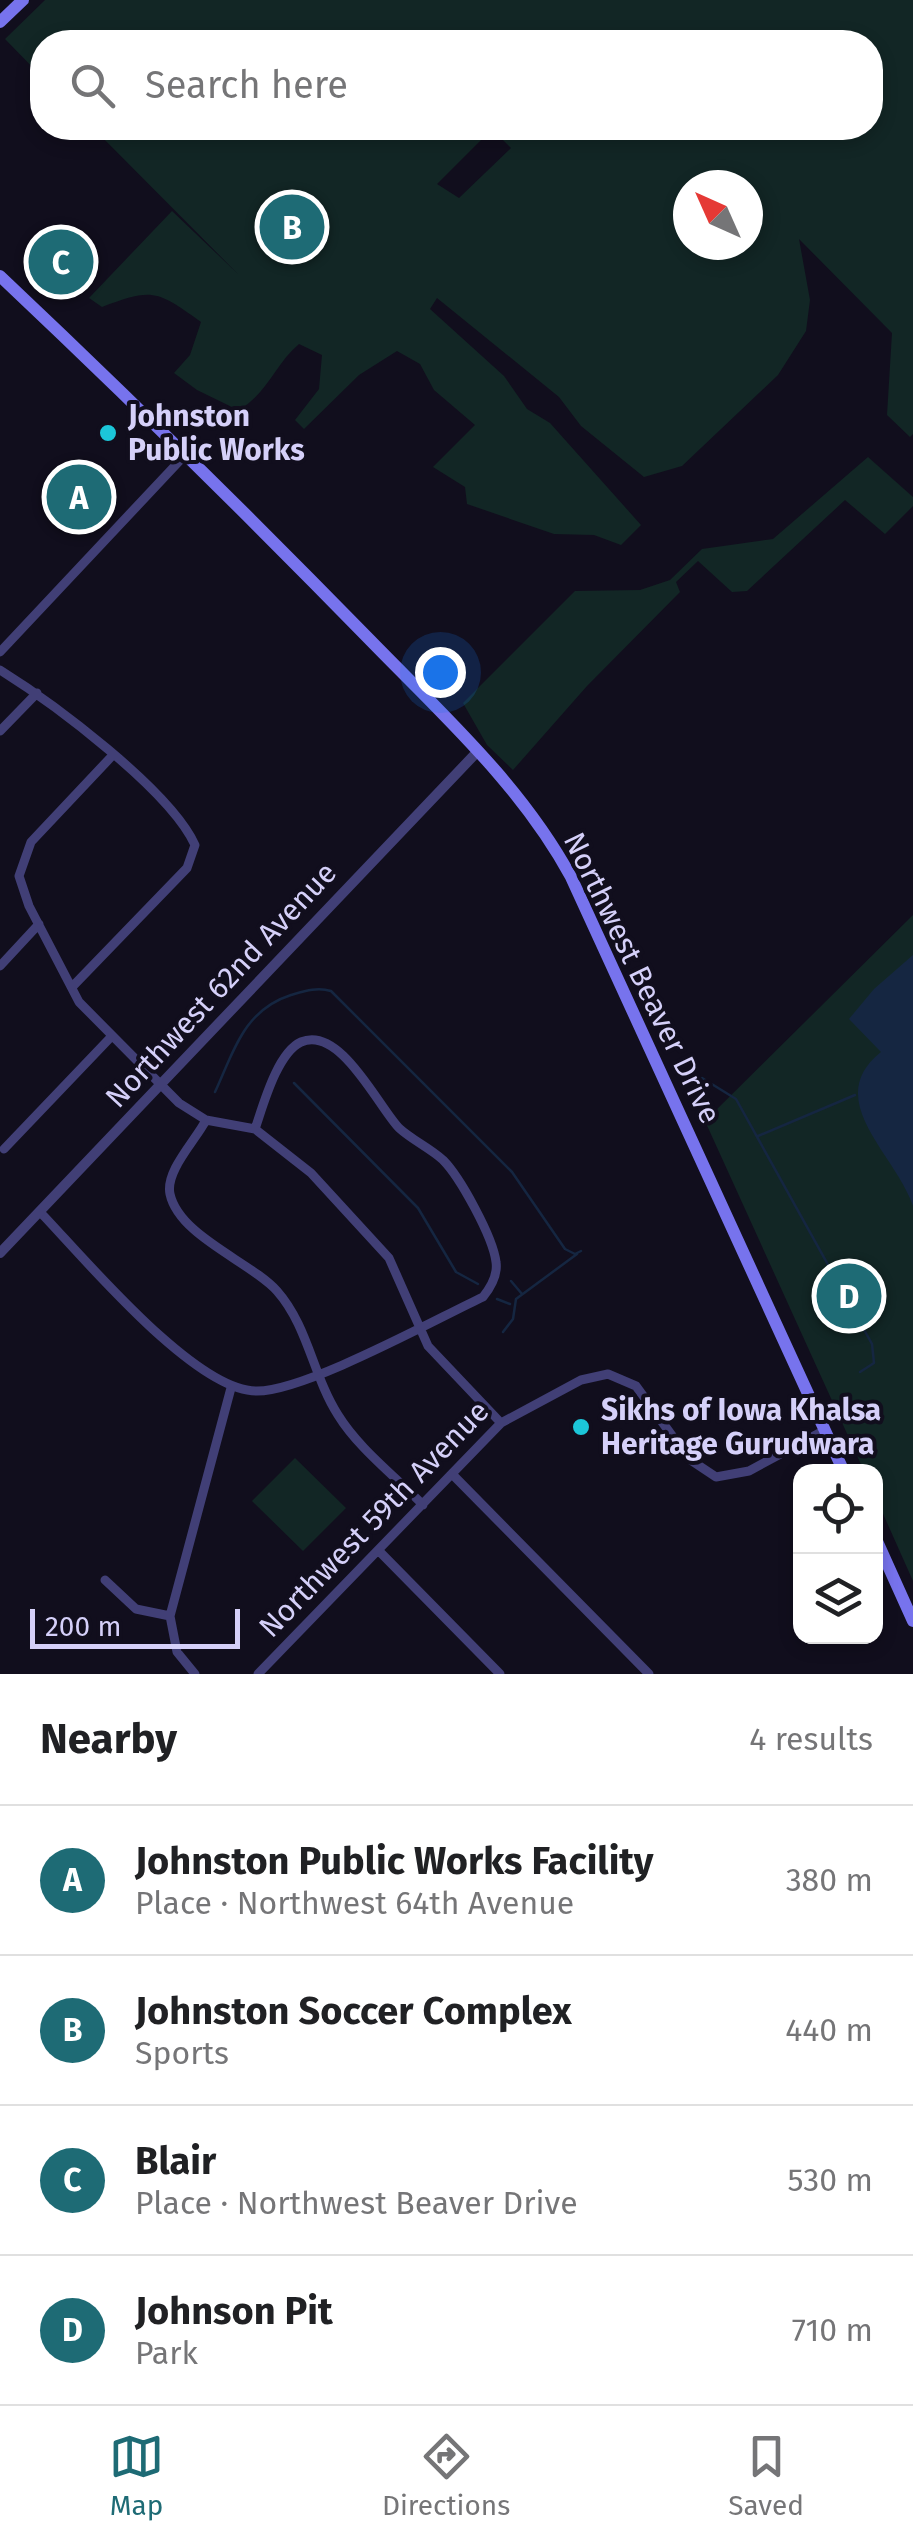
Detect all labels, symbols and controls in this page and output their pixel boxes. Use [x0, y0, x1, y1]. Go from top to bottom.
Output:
search box [30, 30, 883, 140]
icon: search [65, 58, 120, 113]
text: Search here [145, 62, 348, 108]
north arrow [673, 170, 763, 260]
pin: B [260, 190, 324, 264]
pin: C [28, 224, 94, 300]
place label: Johnston Public Works [127, 398, 305, 468]
marker: Johnston Public Works [97, 422, 119, 444]
pin: A [46, 460, 112, 534]
your location [415, 647, 466, 698]
street label: Northwest Beaver Drive [556, 826, 728, 1130]
street label: Northwest 62nd Avenue [98, 855, 344, 1115]
pin: D [816, 1258, 882, 1334]
place label: Sikhs of Iowa Khalsa Heritage Gurudwara [601, 1392, 881, 1462]
street label: Northwest 59th Avenue [252, 1393, 496, 1645]
marker: Sikhs of Iowa Khalsa Heritage Gurudwara [570, 1416, 592, 1438]
map controls [793, 1464, 883, 1644]
button: locate [793, 1464, 883, 1554]
button: layers [793, 1554, 883, 1644]
scale bar [30, 1604, 240, 1648]
text: 200 m [45, 1610, 122, 1643]
text: Nearby [40, 1714, 177, 1764]
text: 4 results [749, 1720, 873, 1758]
text: Johnston Public Works Facility [135, 1838, 654, 1884]
text: A [63, 1861, 82, 1899]
text: 380 m [786, 1861, 873, 1899]
text: Place · Northwest 64th Avenue [135, 1884, 574, 1922]
text: Johnston Soccer Complex [135, 1988, 572, 2034]
text: B [63, 2011, 82, 2049]
text: 440 m [785, 2011, 873, 2049]
text: Sports [135, 2034, 229, 2072]
text: Blair [135, 2138, 216, 2184]
text: C [63, 2161, 82, 2199]
text: 530 m [787, 2161, 873, 2199]
text: Place · Northwest Beaver Drive [135, 2184, 578, 2222]
text: Johnson Pit [135, 2288, 333, 2334]
text: D [62, 2311, 83, 2349]
text: 710 m [792, 2311, 873, 2349]
text: Park [135, 2334, 198, 2372]
tab: Map [109, 2429, 164, 2522]
tab: Directions [382, 2429, 510, 2522]
tab: Saved [728, 2429, 804, 2522]

